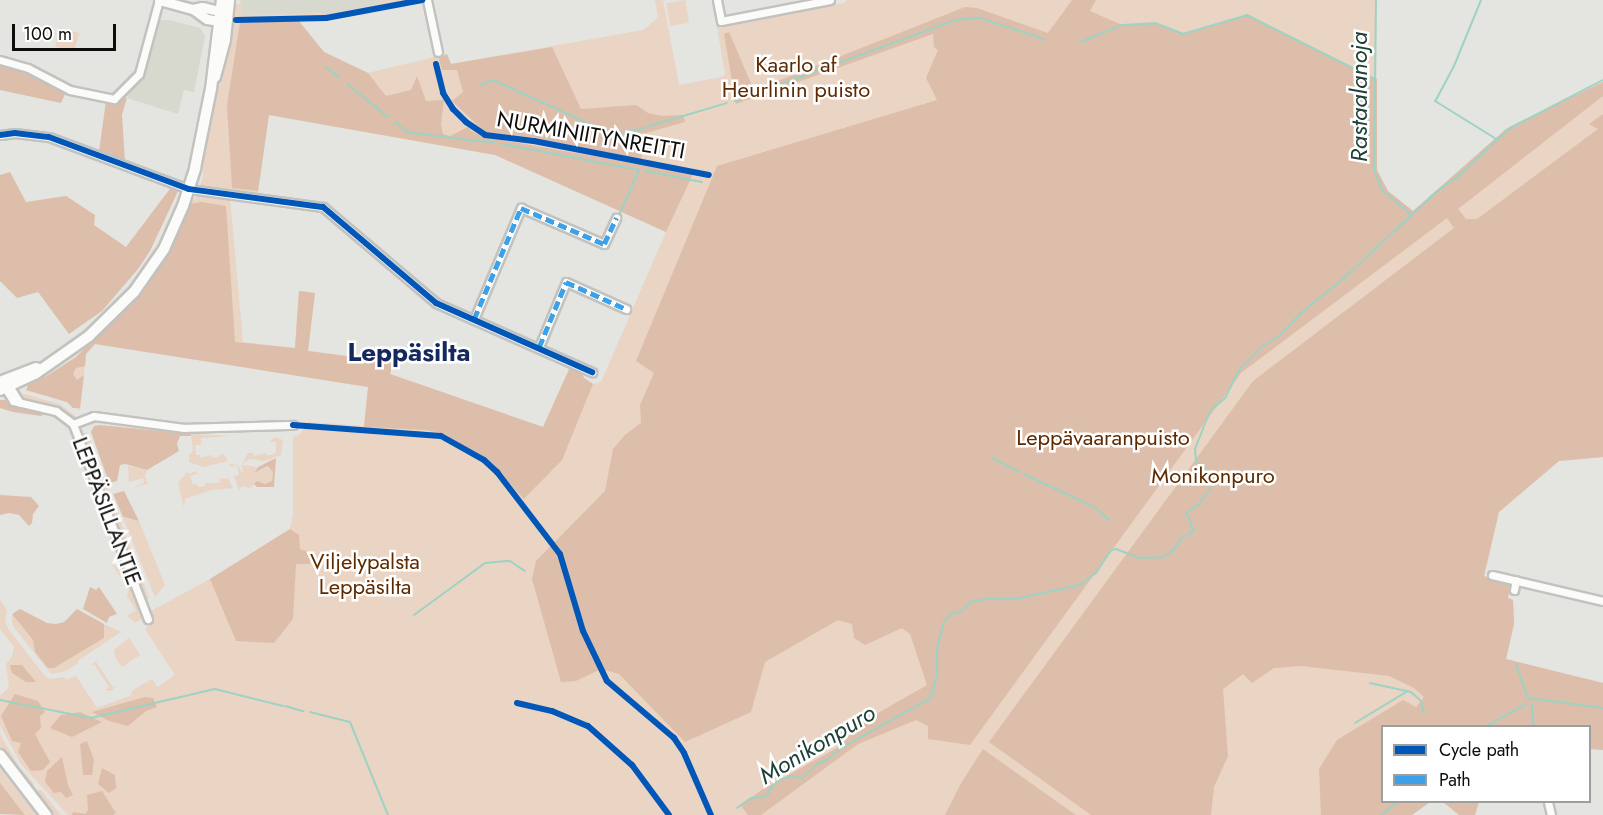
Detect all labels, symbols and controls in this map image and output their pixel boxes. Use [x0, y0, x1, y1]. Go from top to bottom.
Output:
scale bar [15, 12, 118, 50]
text: 100 m [23, 21, 72, 47]
water label: Rastaalanoja [1345, 32, 1373, 162]
park label: Kaarlo af Heurlinin puisto [722, 51, 870, 102]
street label: NURMINIITYNREITTI [495, 105, 687, 165]
district label: Leppäsilta [347, 337, 471, 369]
park label: Leppävaaranpuisto [1016, 425, 1190, 451]
street label: LEPPÄSILLANTIE [67, 433, 147, 589]
park label: Monikonpuro [1151, 463, 1275, 489]
park label: Viljelypalsta Leppäsilta [310, 548, 420, 600]
water label: Monikonpuro [754, 698, 880, 790]
legend [1381, 725, 1591, 803]
text: Cycle path [1439, 737, 1519, 763]
text: Path [1439, 767, 1471, 793]

